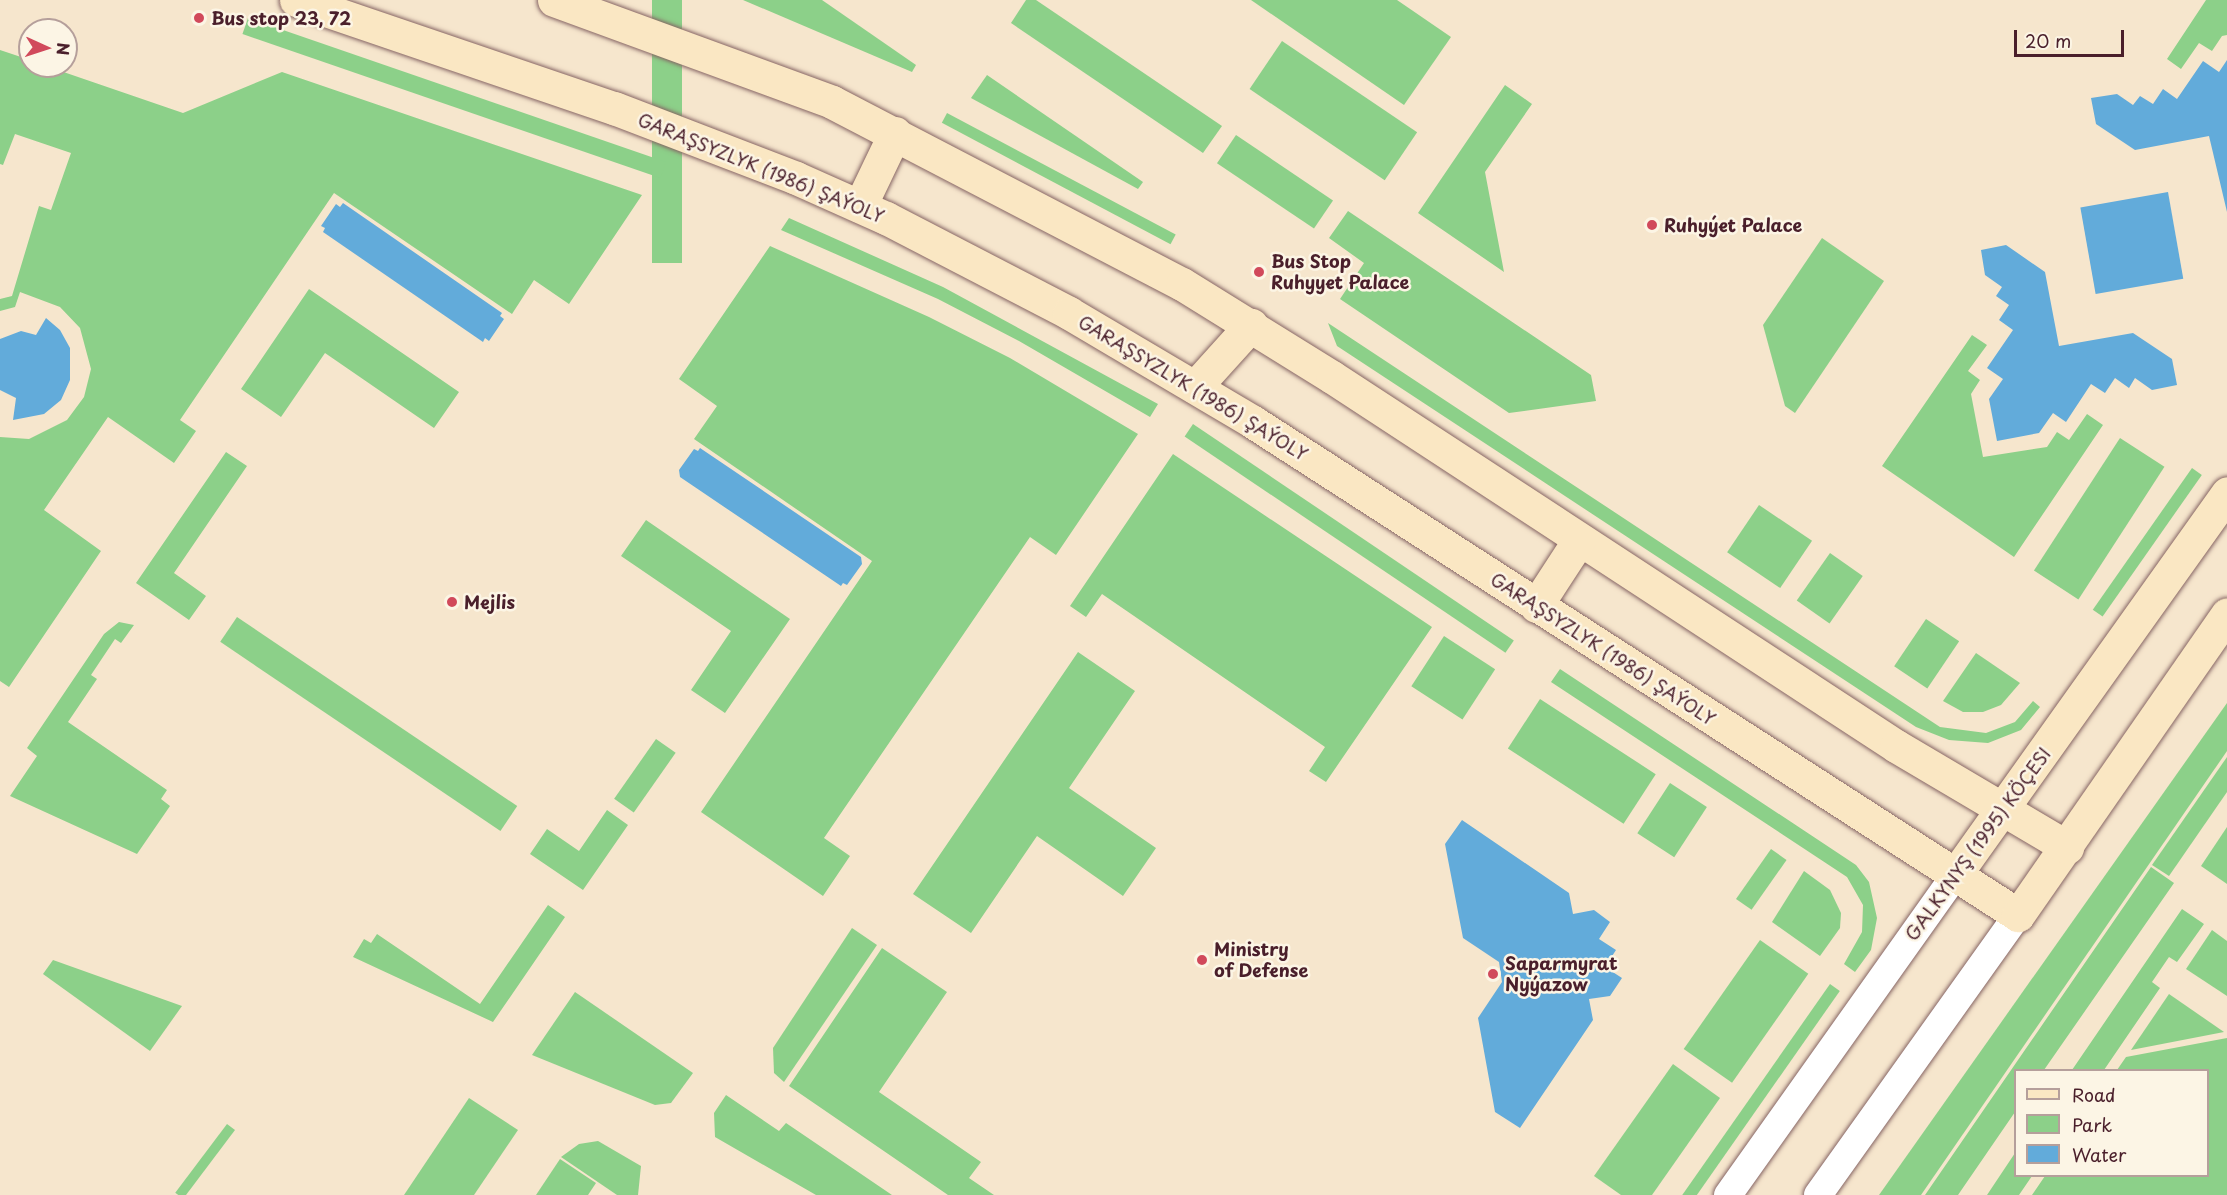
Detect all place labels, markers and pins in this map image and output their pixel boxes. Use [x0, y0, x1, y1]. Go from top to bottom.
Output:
place label: Bus stop 23, 72 [211, 7, 351, 29]
marker: Bus stop 23, 72 [192, 11, 206, 25]
place label: Ruhyýet Palace [1664, 214, 1804, 236]
marker: Ruhyýet Palace [1645, 218, 1659, 232]
place label: Bus Stop Ruhyyet Palace [1271, 251, 1411, 294]
marker: Bus Stop Ruhyyet Palace [1252, 265, 1266, 279]
place label: Mejlis [464, 591, 515, 613]
marker: Mejlis [445, 595, 459, 609]
place label: Ministry of Defense [1214, 939, 1309, 982]
marker: Ministry of Defense [1195, 953, 1209, 967]
place label: Saparmyrat Nyýazow [1505, 953, 1618, 996]
marker: Saparmyrat Nyýazow [1486, 967, 1500, 981]

